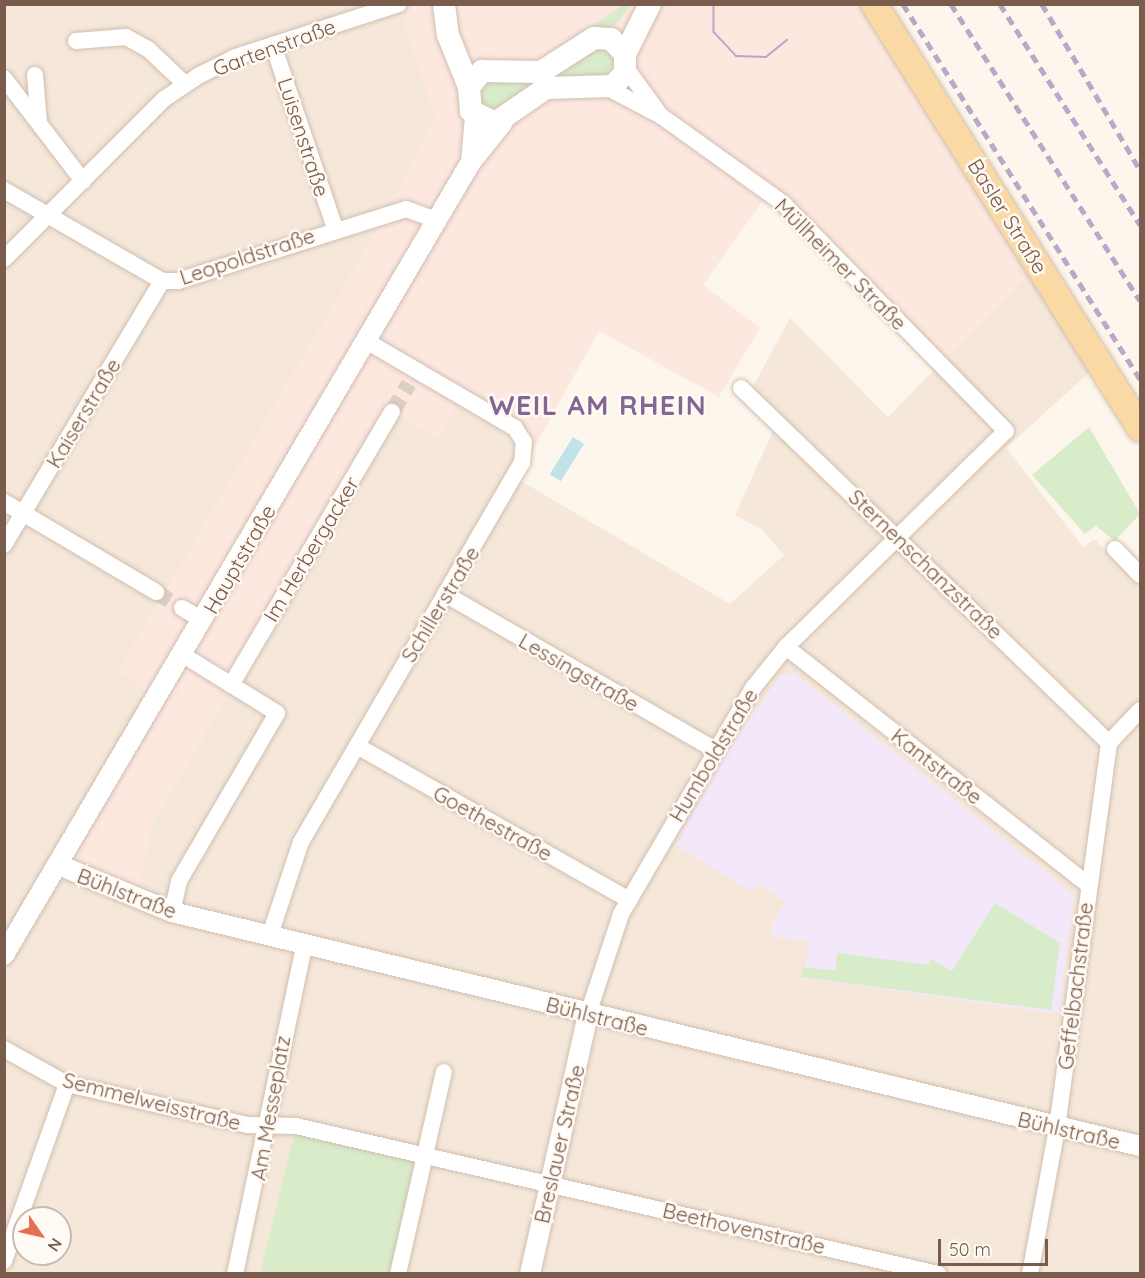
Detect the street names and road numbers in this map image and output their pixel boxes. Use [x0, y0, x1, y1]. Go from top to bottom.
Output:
street label: Gartenstraße [209, 13, 339, 81]
street label: Luisenstraße [273, 74, 335, 200]
street label: Basler Straße [963, 154, 1053, 278]
street label: Müllheimer Straße [770, 193, 912, 335]
street label: Leopoldstraße [176, 222, 318, 290]
street label: Kaiserstraße [40, 354, 126, 472]
street label: Im Herbergacker [258, 472, 364, 626]
street label: Sternenschanzstraße [844, 484, 1008, 644]
street label: Hauptstraße [198, 500, 280, 618]
street label: Schillerstraße [396, 542, 484, 666]
street label: Lessingstraße [515, 627, 643, 717]
street label: Humboldstraße [663, 684, 763, 826]
street label: Kantstraße [886, 723, 988, 809]
street label: Goethestraße [429, 780, 557, 866]
street label: Bühlstraße [74, 863, 180, 923]
street label: Geffelbachstraße [1052, 901, 1098, 1071]
street label: Bühlstraße [543, 991, 651, 1041]
street label: Am Messeplatz [245, 1034, 295, 1182]
street label: Breslauer Straße [528, 1062, 590, 1226]
street label: Semmelweisstraße [60, 1067, 244, 1135]
street label: Bühlstraße [1015, 1106, 1123, 1154]
street label: Beethovenstraße [660, 1197, 828, 1259]

